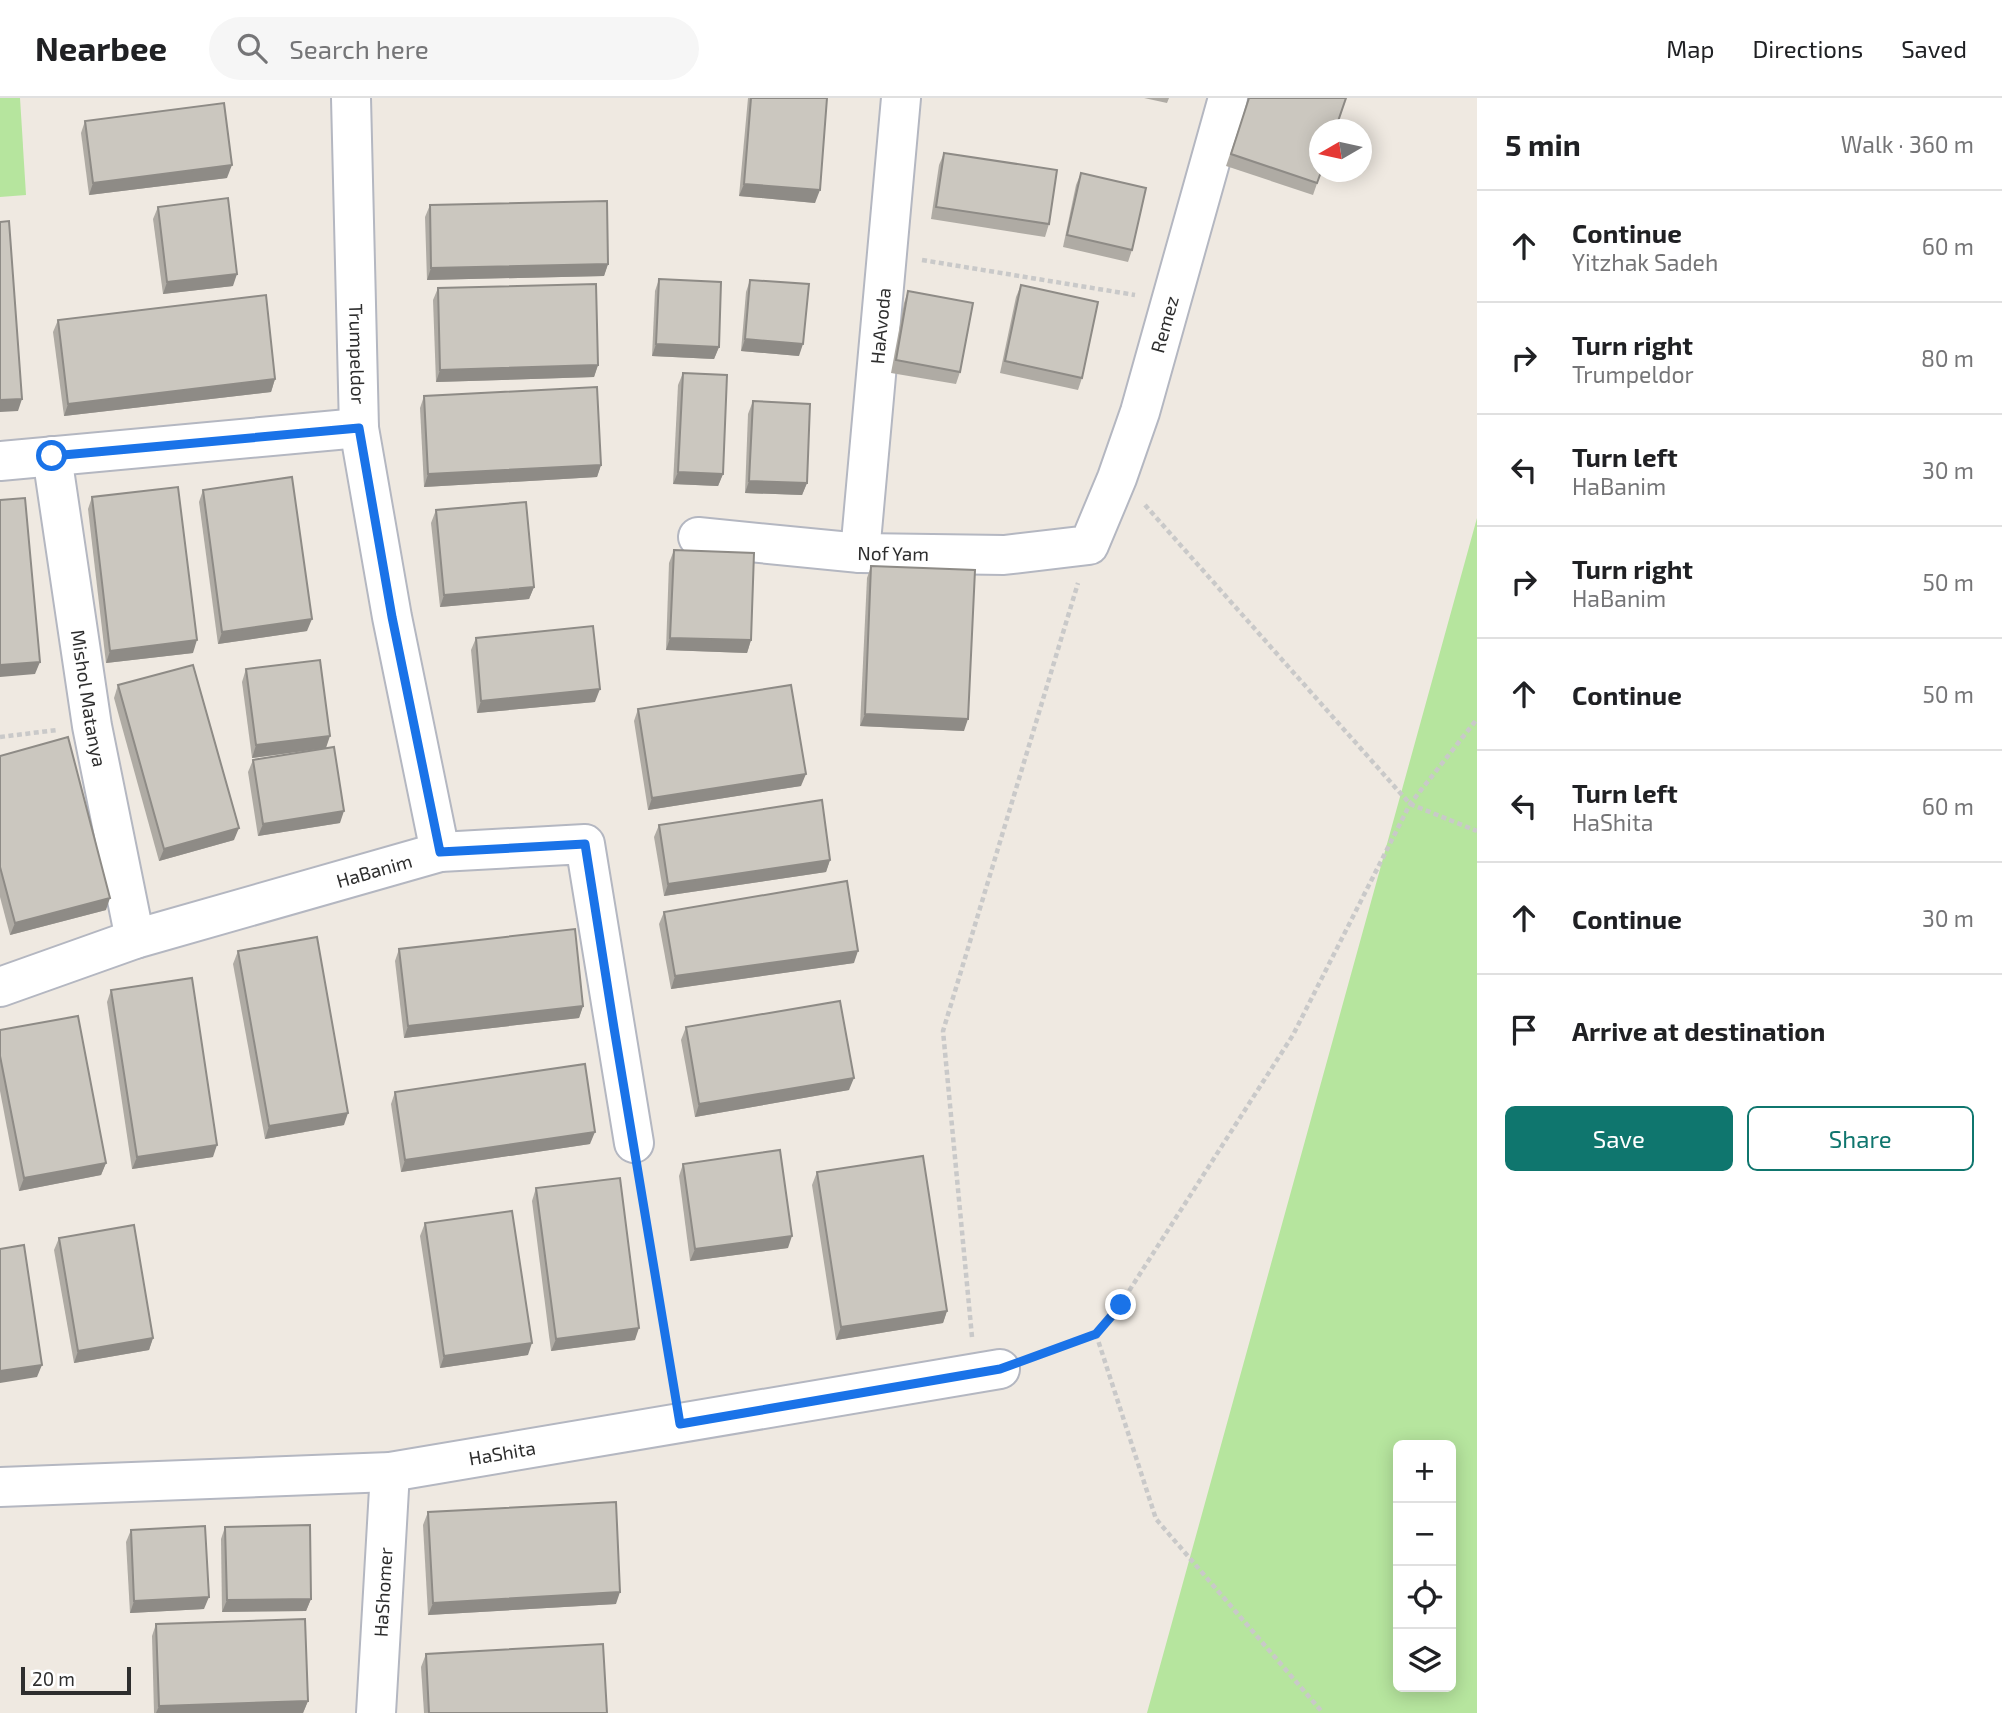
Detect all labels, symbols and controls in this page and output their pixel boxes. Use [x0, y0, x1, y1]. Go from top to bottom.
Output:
search box [209, 17, 699, 80]
text: Nearbee [35, 28, 167, 68]
icon: search [233, 29, 271, 67]
text: Search here [289, 33, 429, 64]
text: Map [1666, 34, 1714, 63]
text: Directions [1752, 34, 1863, 63]
text: Saved [1901, 34, 1967, 63]
north arrow [1309, 119, 1372, 182]
text: 5 min [1505, 126, 1581, 162]
text: Walk · 360 m [1841, 130, 1974, 158]
text: Continue [1572, 217, 1682, 248]
icon: ahead [1505, 227, 1543, 265]
text: 60 m [1922, 232, 1974, 260]
text: Yitzhak Sadeh [1572, 248, 1718, 276]
street label: HaAvoda [865, 287, 895, 365]
street label: Remez [1145, 293, 1183, 355]
street label: Trumpeldor [345, 303, 370, 405]
text: Turn right [1572, 329, 1693, 360]
icon: right [1505, 339, 1543, 377]
text: 80 m [1921, 344, 1974, 372]
text: Trumpeldor [1572, 360, 1694, 388]
route start [36, 440, 67, 471]
text: Turn left [1572, 441, 1678, 472]
icon: left [1505, 451, 1543, 489]
text: 30 m [1922, 456, 1974, 484]
text: HaBanim [1572, 472, 1666, 500]
street label: Nof Yam [857, 541, 929, 565]
text: Turn right [1572, 553, 1693, 584]
icon: right [1505, 563, 1543, 601]
text: 50 m [1923, 568, 1974, 596]
text: HaBanim [1572, 584, 1666, 612]
street label: Mishol Matanya [67, 628, 112, 769]
icon: ahead [1505, 675, 1543, 713]
text: Continue [1572, 679, 1682, 710]
text: 50 m [1923, 680, 1974, 708]
text: Turn left [1572, 777, 1678, 808]
icon: left [1505, 787, 1543, 825]
text: 60 m [1922, 792, 1974, 820]
text: HaShita [1572, 808, 1653, 836]
street label: HaBanim [333, 849, 415, 892]
icon: ahead [1505, 899, 1543, 937]
text: Continue [1572, 903, 1682, 934]
text: 30 m [1922, 904, 1974, 932]
icon: arrive [1505, 1011, 1543, 1049]
text: Arrive at destination [1572, 1015, 1825, 1046]
button: Save [1505, 1106, 1733, 1171]
button: Share [1747, 1106, 1974, 1171]
route end [1105, 1289, 1136, 1320]
street label: HaShita [467, 1436, 537, 1470]
map controls [1393, 1440, 1456, 1692]
button: + [1393, 1440, 1456, 1503]
button: − [1393, 1503, 1456, 1566]
street label: HaShomer [368, 1546, 397, 1638]
button: locate [1393, 1566, 1456, 1629]
button: layers [1393, 1629, 1456, 1692]
scale bar [21, 1664, 131, 1696]
text: 20 m [32, 1667, 75, 1690]

